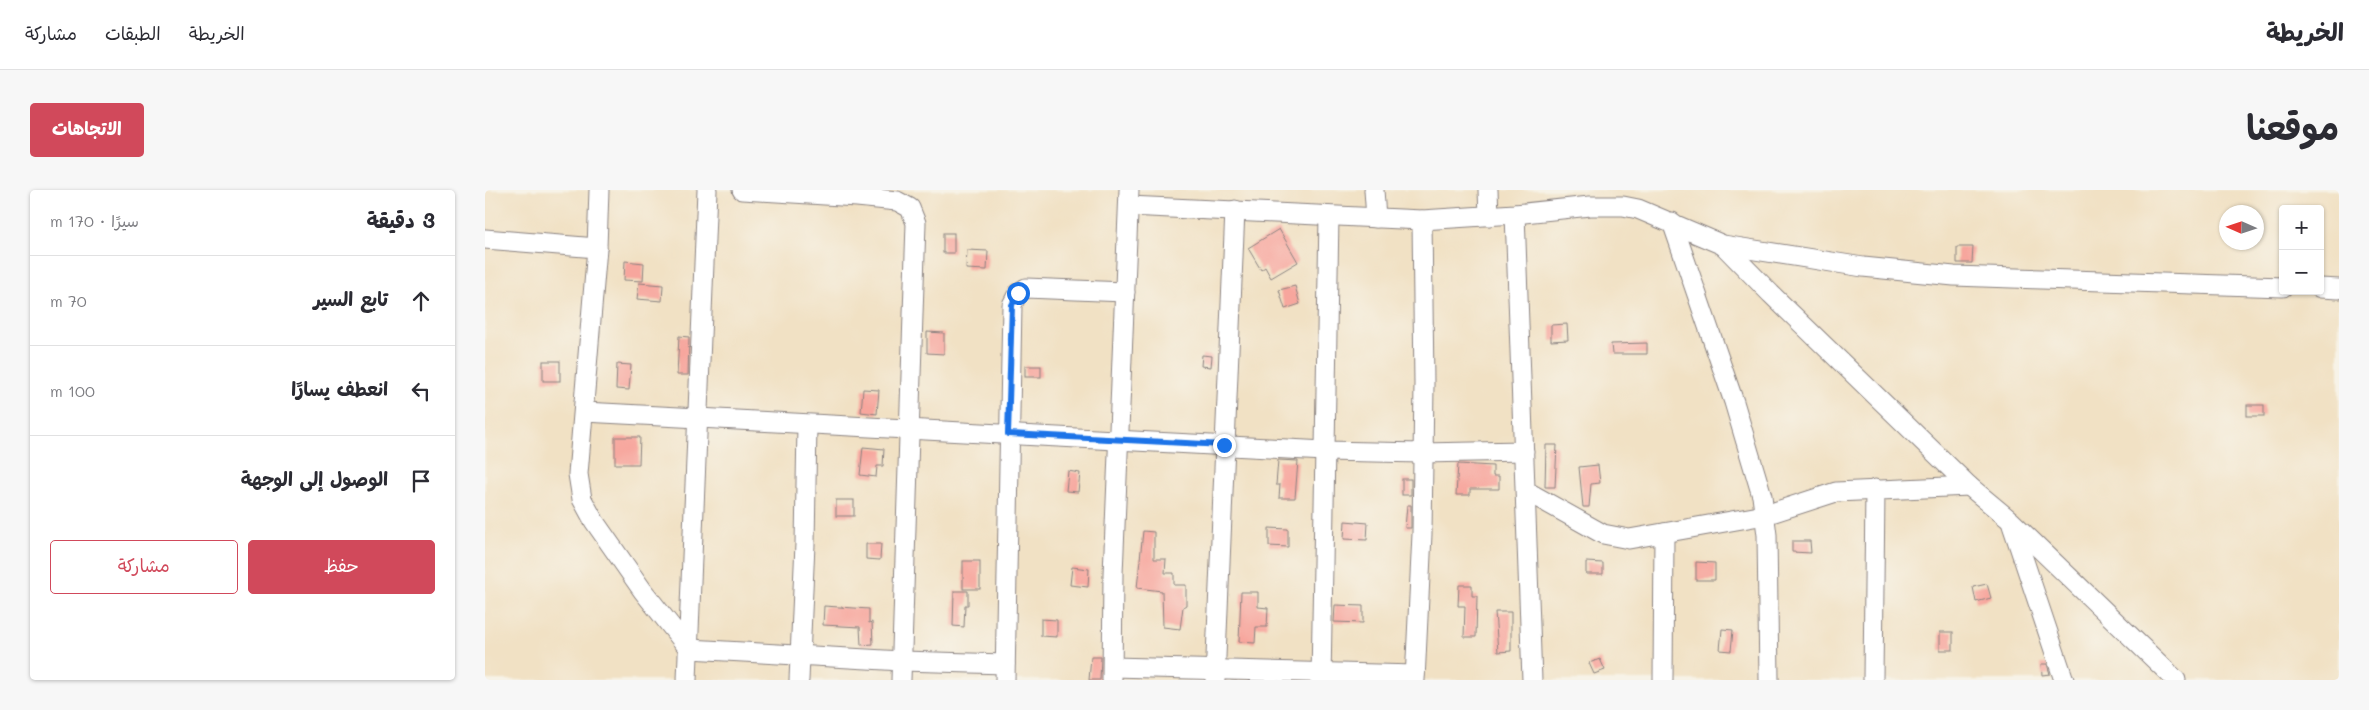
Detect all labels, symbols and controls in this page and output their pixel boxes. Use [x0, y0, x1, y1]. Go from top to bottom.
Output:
text: الخريطة [2266, 16, 2344, 47]
text: مشاركة [25, 21, 77, 45]
text: الطبقات [105, 21, 161, 45]
text: الخريطة [189, 21, 245, 45]
button: الاتجاهات [30, 103, 144, 157]
text: موقعنا [2246, 103, 2339, 149]
north arrow [2219, 205, 2264, 250]
map controls [2279, 205, 2324, 295]
button: + [2279, 205, 2324, 250]
text: 3 دقيقة [366, 206, 435, 233]
text: سيرًا · 170 m [50, 210, 139, 231]
button: − [2279, 250, 2324, 295]
route start [1007, 282, 1030, 305]
text: تابع السير [313, 286, 388, 311]
icon: ahead [407, 287, 435, 315]
text: 70 m [50, 290, 87, 311]
text: انعطف يسارًا [291, 376, 388, 401]
icon: left [407, 377, 435, 405]
text: 100 m [50, 380, 95, 401]
route end [1213, 434, 1236, 457]
text: الوصول إلى الوجهة [241, 466, 388, 491]
icon: arrive [407, 467, 435, 495]
button: مشاركة [50, 540, 238, 594]
button: حفظ [248, 540, 435, 594]

